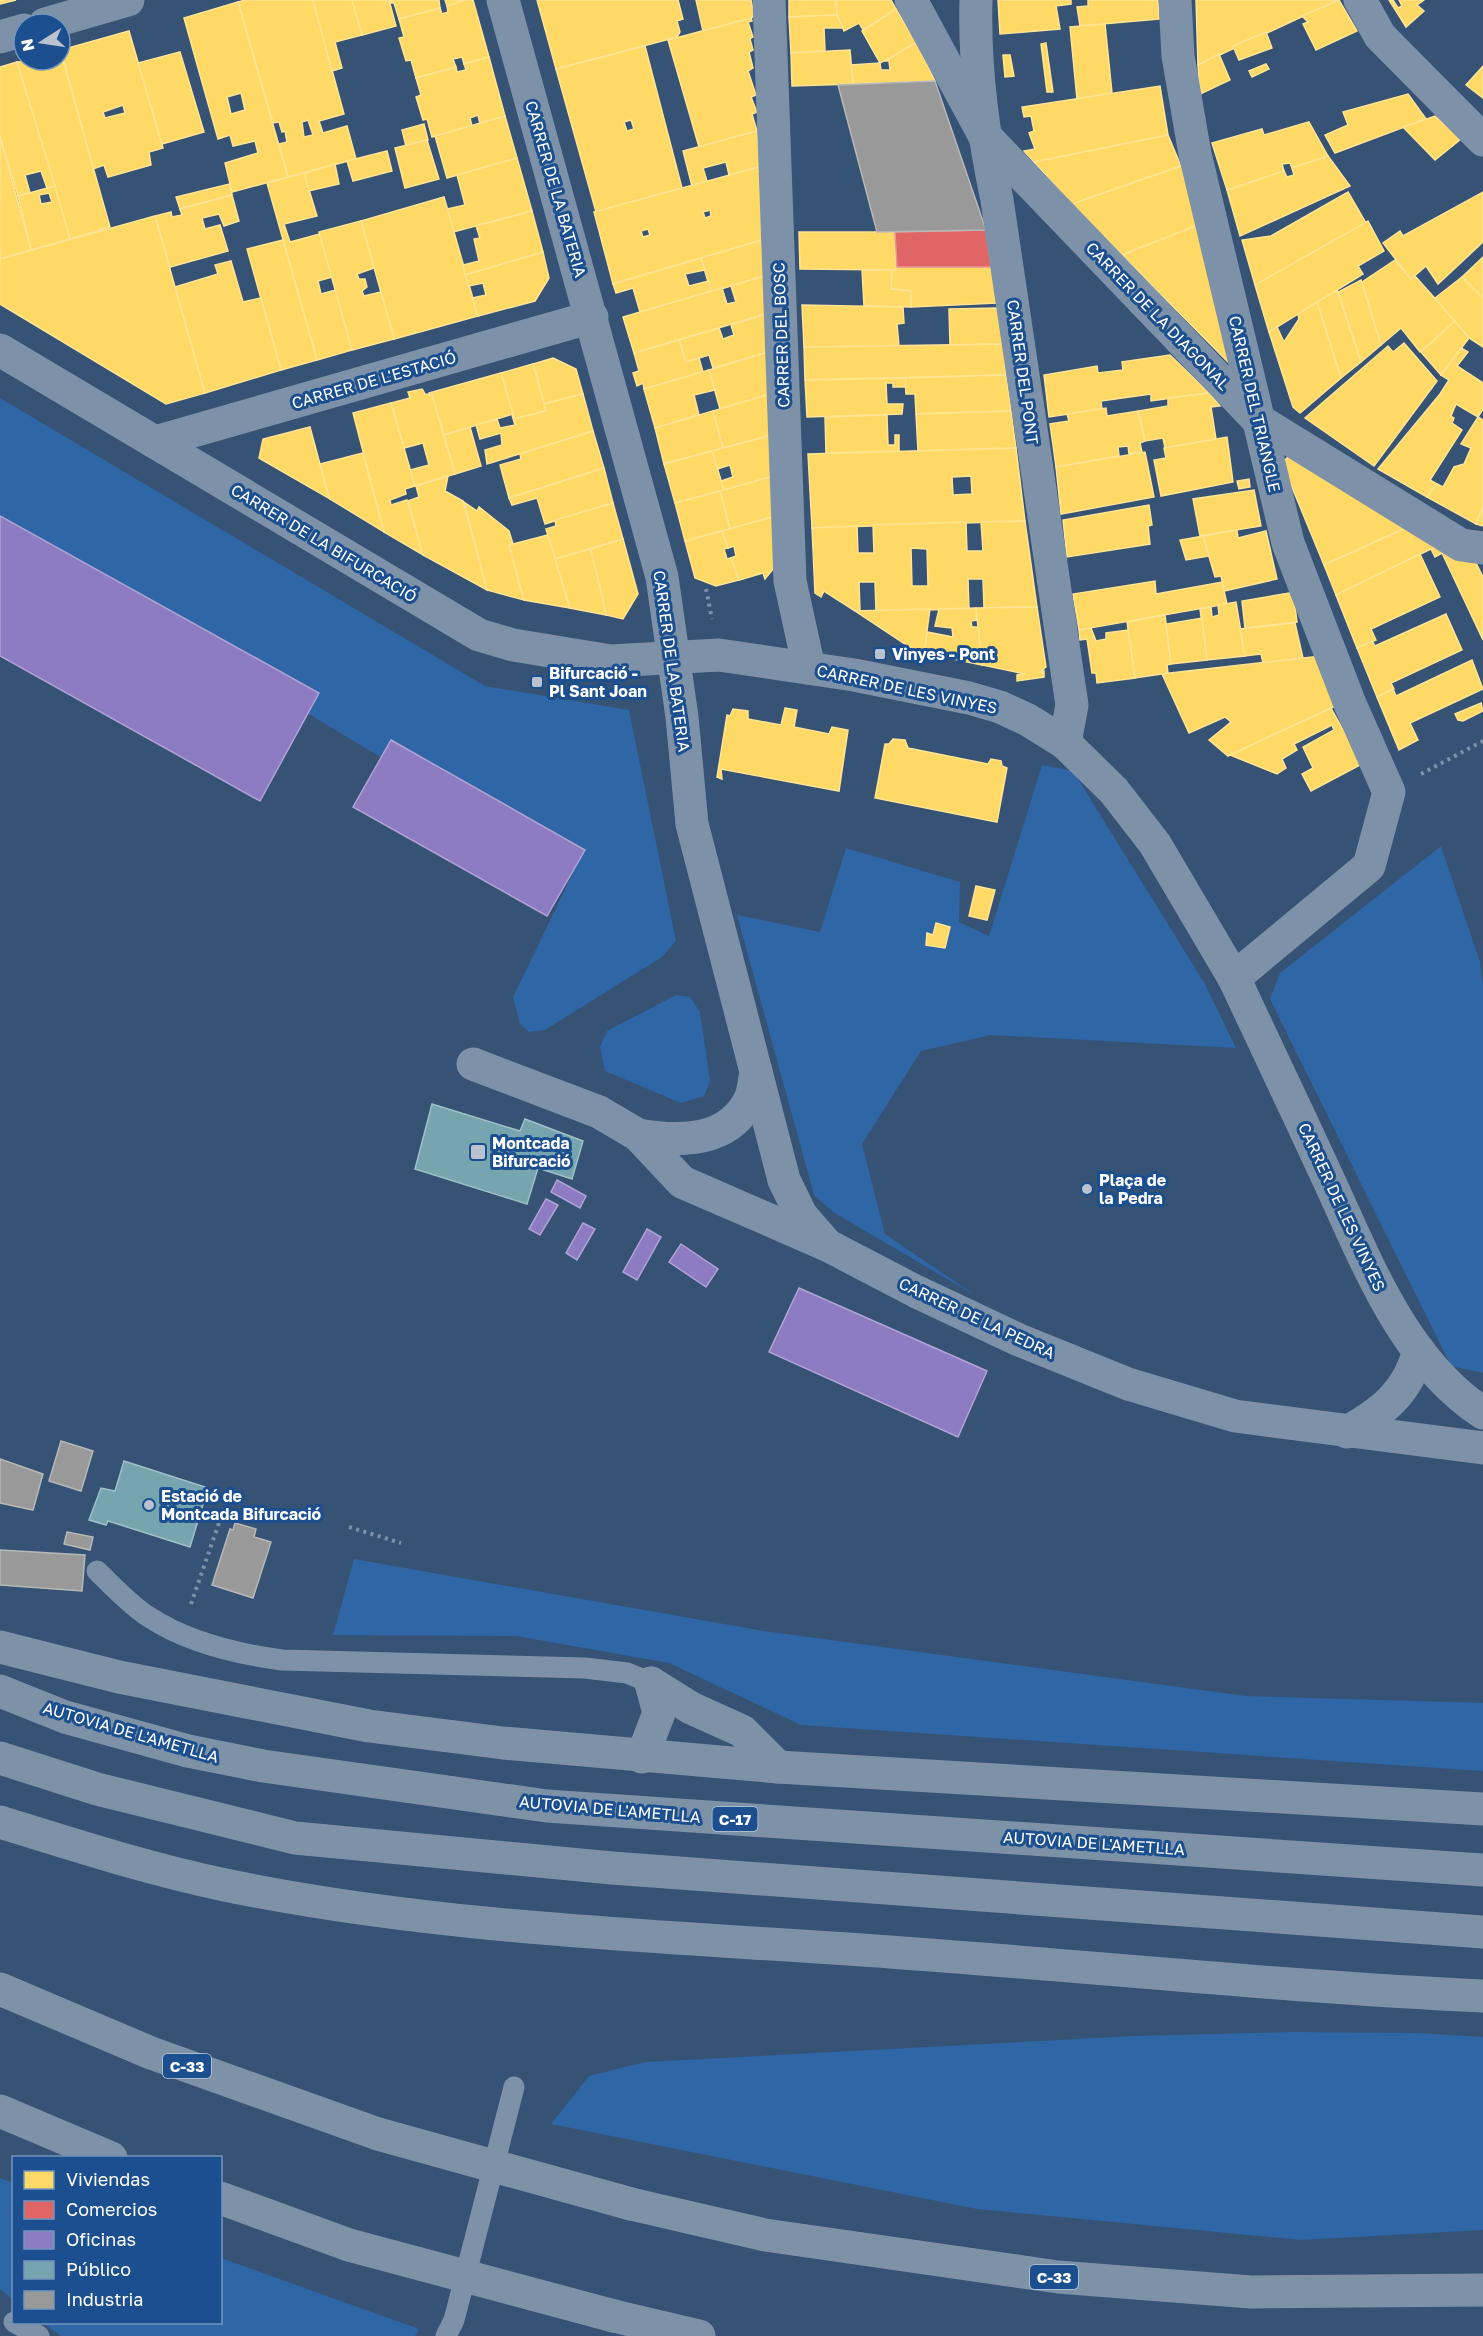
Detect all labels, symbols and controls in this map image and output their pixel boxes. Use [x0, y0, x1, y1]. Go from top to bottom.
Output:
north arrow [12, 12, 72, 72]
text: N [16, 37, 38, 53]
street label: CARRER DE LA BATERIA [521, 98, 591, 280]
street label: CARRER DE LA DIAGONAL [1082, 238, 1234, 394]
street label: CARRER DEL BOSC [768, 262, 794, 408]
street label: CARRER DEL PONT [1003, 298, 1043, 446]
street label: CARRER DEL TRIANGLE [1225, 314, 1285, 494]
street label: CARRER DE L'ESTACIÓ [289, 347, 459, 413]
street label: CARRER DE LA BIFURCACIÓ [227, 479, 421, 607]
street label: CARRER DE LA BATERIA [649, 569, 695, 753]
place label: Vinyes - Pont [892, 644, 995, 664]
marker: Vinyes - Pont [873, 647, 887, 661]
street label: CARRER DE LES VINYES [815, 660, 999, 718]
place label: Bifurcació - Pl Sant Joan [549, 663, 647, 701]
marker: Bifurcació - Pl Sant Joan [530, 675, 544, 689]
street label: CARRER DE LES VINYES [1294, 1119, 1390, 1295]
place label: Montcada Bifurcació [492, 1133, 571, 1171]
marker: Montcada Bifurcació [469, 1143, 487, 1161]
place label: Plaça de la Pedra [1099, 1170, 1166, 1208]
marker: Plaça de la Pedra [1080, 1182, 1094, 1196]
street label: CARRER DE LA PEDRA [896, 1273, 1059, 1363]
place label: Estació de Montcada Bifurcació [161, 1486, 322, 1524]
marker: Estació de Montcada Bifurcació [142, 1498, 156, 1512]
street label: AUTOVIA DE L'AMETLLA [41, 1697, 221, 1767]
street label: AUTOVIA DE L'AMETLLA [518, 1791, 702, 1827]
road number: C-17 [712, 1807, 758, 1831]
street label: AUTOVIA DE L'AMETLLA [1003, 1827, 1186, 1859]
road number: C-33 [163, 2054, 211, 2078]
legend [12, 2156, 222, 2324]
text: Viviendas [66, 2168, 150, 2190]
text: Comercios [66, 2198, 157, 2220]
text: Oficinas [66, 2228, 136, 2250]
text: Público [66, 2258, 131, 2280]
road number: C-33 [1030, 2265, 1078, 2289]
text: Industria [66, 2288, 143, 2310]

